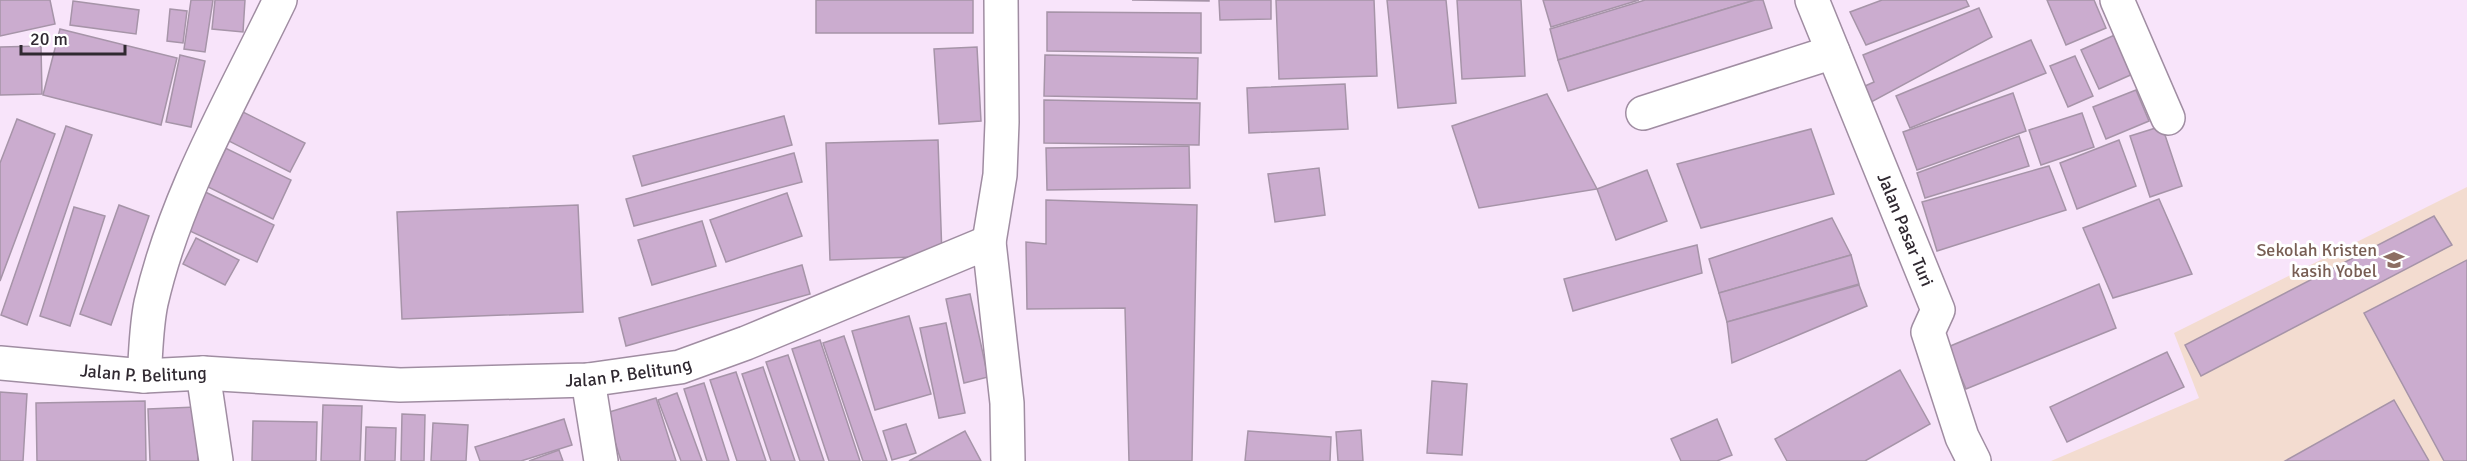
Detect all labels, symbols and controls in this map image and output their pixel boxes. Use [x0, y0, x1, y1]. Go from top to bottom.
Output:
scale bar [21, 18, 124, 56]
text: 20 m [30, 28, 68, 50]
street label: Jalan Pasar Turi [1872, 170, 1938, 290]
place label: Sekolah Kristen kasih Yobel [2256, 239, 2377, 282]
school or university icon: Sekolah Kristen kasih Yobel [2382, 248, 2406, 272]
street label: Jalan P. Belitung [565, 353, 695, 392]
street label: Jalan P. Belitung [79, 359, 207, 387]

